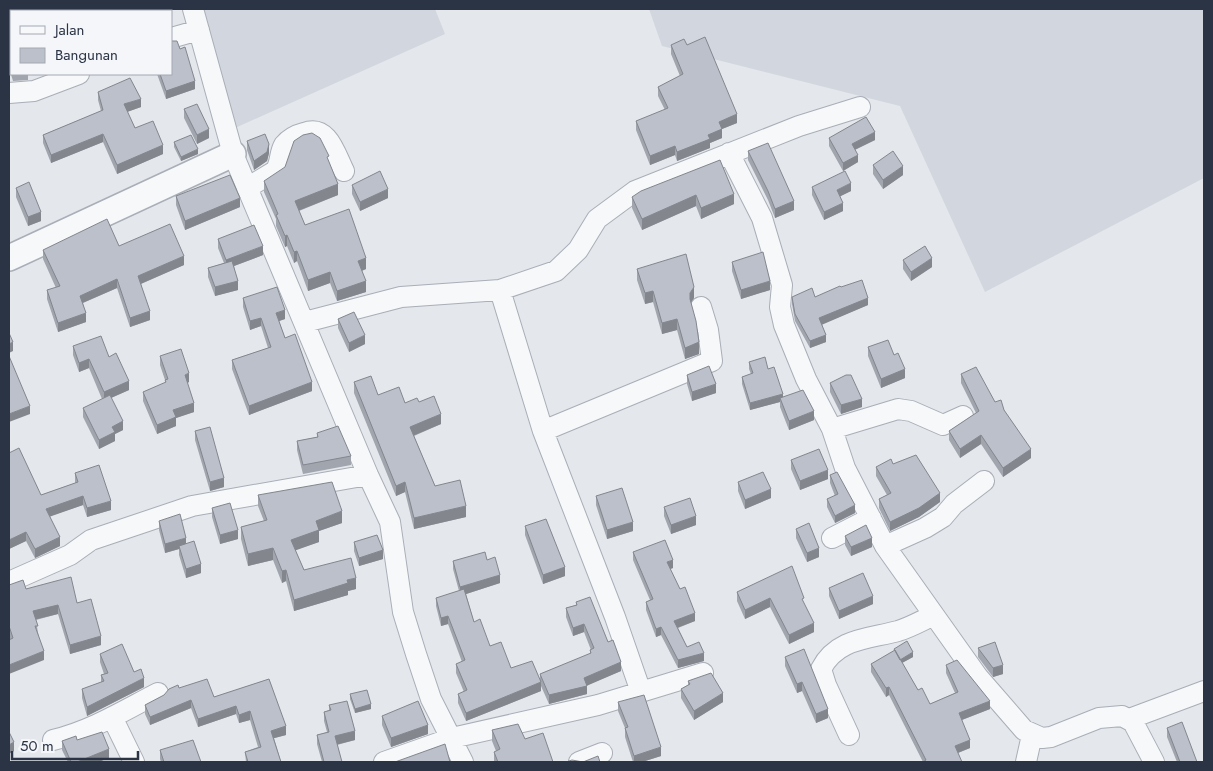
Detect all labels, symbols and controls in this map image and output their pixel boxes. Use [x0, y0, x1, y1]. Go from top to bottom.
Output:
legend [10, 10, 172, 75]
text: Jalan [53, 19, 84, 41]
text: Bangunan [55, 44, 118, 66]
scale bar [12, 728, 139, 760]
text: 50 m [20, 735, 54, 757]

